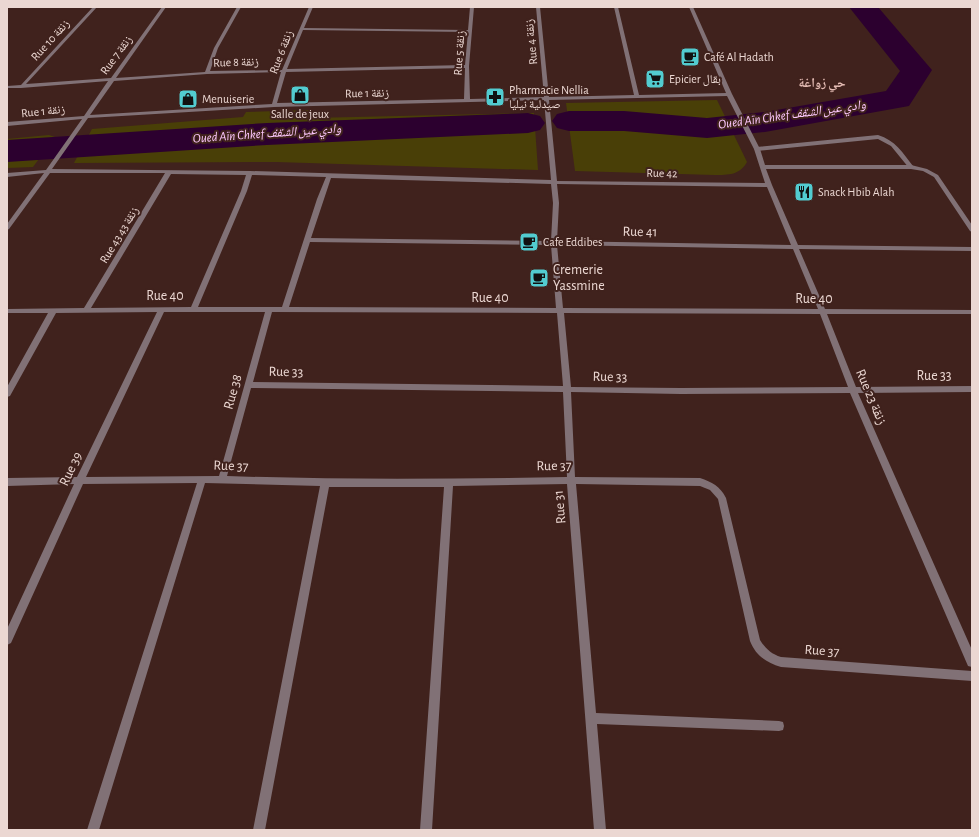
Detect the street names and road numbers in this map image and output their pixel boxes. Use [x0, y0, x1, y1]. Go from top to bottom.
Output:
street label: Rue 10 زنقة [29, 17, 72, 63]
street label: Rue 4 زنقة [523, 18, 539, 65]
street label: Rue 6 زنقة [267, 28, 295, 75]
street label: Rue 5 زنقة [451, 30, 467, 76]
street label: Rue 7 زنقة [98, 33, 134, 77]
street label: Rue 8 زنقة [213, 55, 259, 69]
street label: Rue 1 زنقة [345, 87, 390, 99]
street label: Rue 1 زنقة [20, 103, 66, 119]
street label: Rue 42 [646, 167, 678, 179]
street label: Rue 43 زنقة 43 [98, 204, 141, 265]
street label: Rue 41 [622, 225, 658, 239]
street label: Rue 40 [146, 289, 184, 303]
street label: Rue 40 [471, 291, 509, 305]
street label: Rue 40 [795, 292, 833, 306]
street label: Rue 33 [268, 365, 304, 379]
street label: Rue 23 زنقة [852, 367, 889, 427]
street label: Rue 33 [917, 369, 952, 383]
street label: Rue 33 [592, 370, 628, 384]
street label: Rue 38 [221, 373, 245, 411]
street label: Rue 39 [57, 450, 85, 488]
street label: Rue 37 [213, 458, 249, 474]
street label: Rue 37 [536, 459, 572, 473]
street label: Rue 31 [552, 489, 568, 525]
street label: Rue 37 [804, 643, 840, 659]

